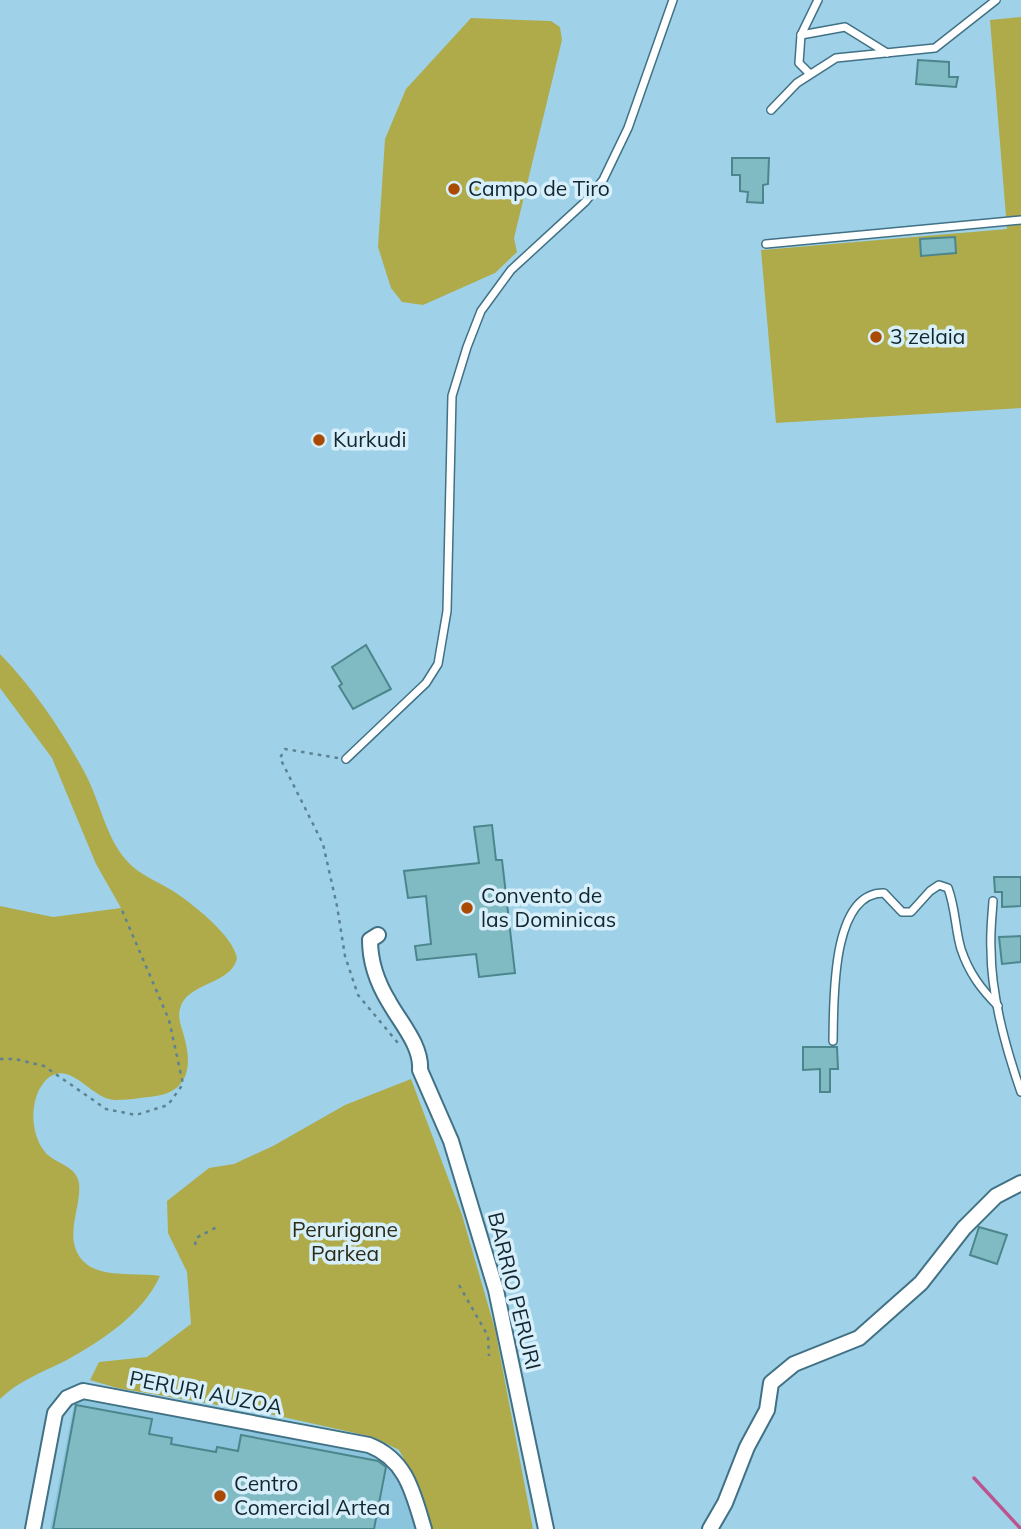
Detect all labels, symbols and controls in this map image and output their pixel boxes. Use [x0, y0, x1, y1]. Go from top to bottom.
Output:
place label: Campo de Tiro [468, 175, 610, 201]
marker: Campo de Tiro [446, 181, 462, 197]
place label: 3 zelaia [890, 323, 965, 349]
marker: 3 zelaia [868, 329, 884, 345]
place label: Kurkudi [333, 426, 406, 452]
marker: Kurkudi [311, 432, 327, 448]
place label: Convento de las Dominicas [481, 882, 616, 932]
marker: Convento de las Dominicas [459, 900, 475, 916]
street label: BARRIO PERURI [483, 1209, 547, 1372]
park label: Perurigane Parkea [292, 1216, 398, 1266]
street label: PERURI AUZOA [127, 1364, 286, 1420]
place label: Centro Comercial Artea [234, 1470, 390, 1520]
marker: Centro Comercial Artea [212, 1488, 228, 1504]

